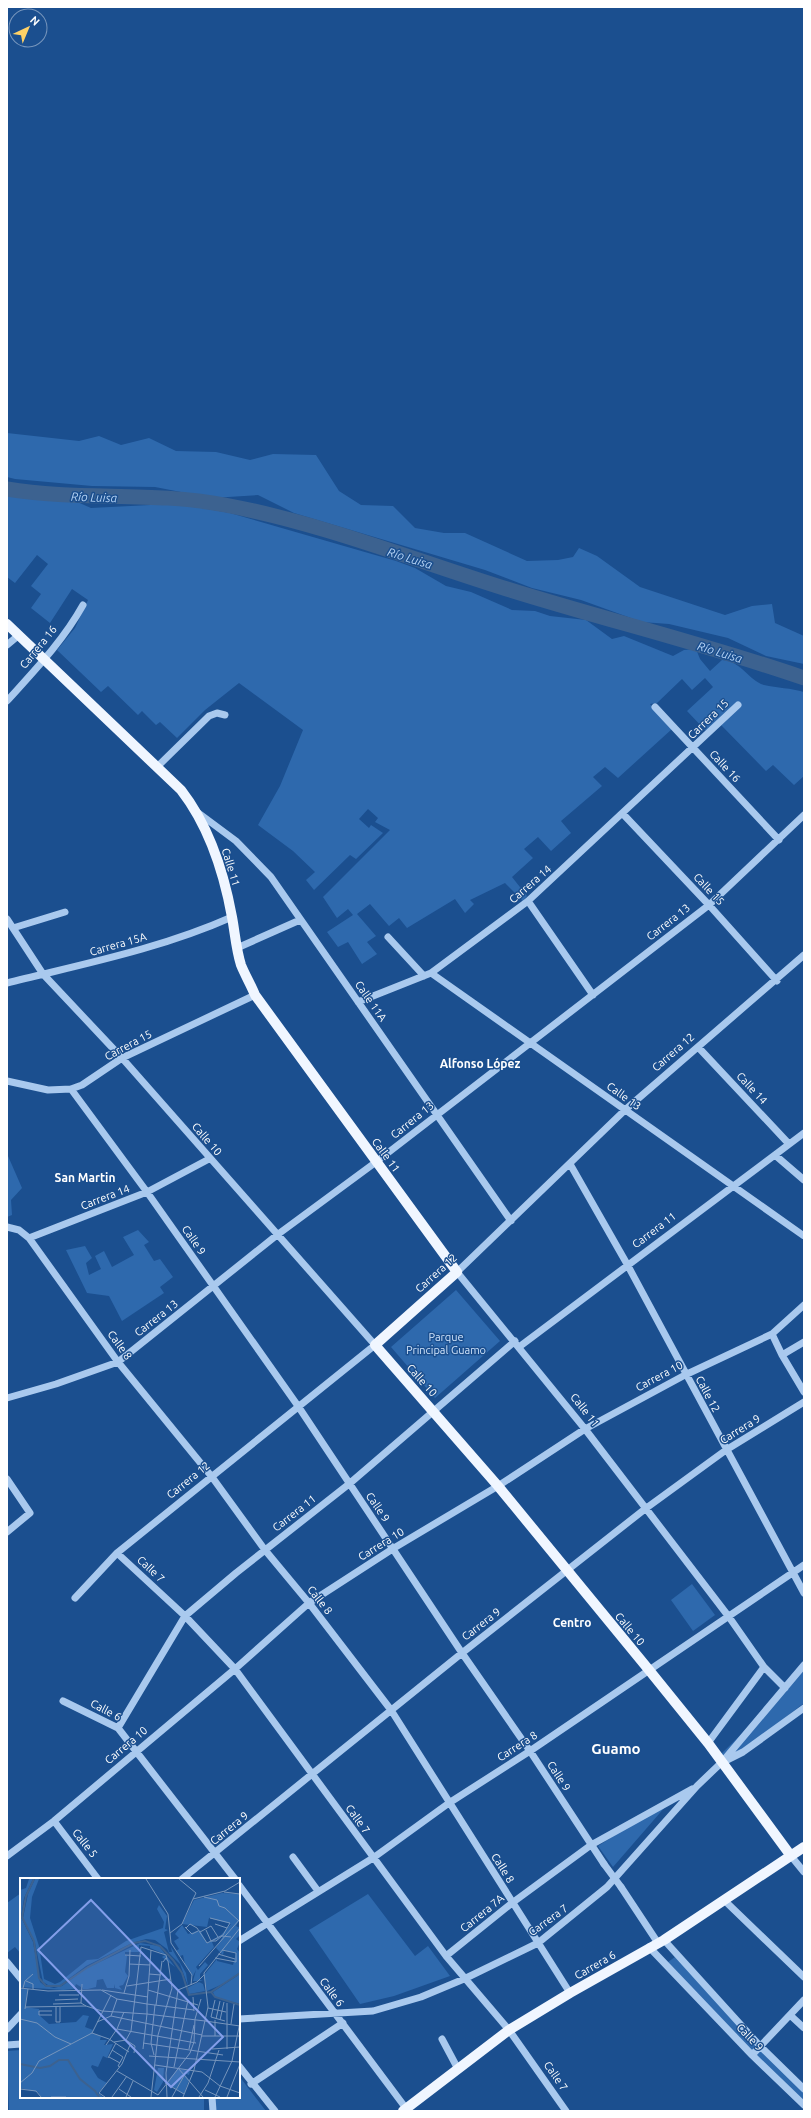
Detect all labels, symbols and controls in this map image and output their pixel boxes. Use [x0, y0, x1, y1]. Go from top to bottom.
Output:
north arrow [8, 8, 48, 48]
text: N [28, 14, 42, 28]
water label: Río Luisa [71, 490, 118, 504]
water label: Río Luisa [386, 545, 434, 571]
street label: Carrera 16 [17, 623, 59, 671]
water label: Río Luisa [696, 639, 744, 665]
street label: Carrera 15 [685, 697, 731, 741]
street label: Calle 16 [707, 748, 743, 784]
street label: Calle 11 [220, 847, 242, 887]
street label: Carrera 14 [507, 863, 553, 905]
street label: Calle 15 [691, 871, 727, 907]
street label: Carrera 13 [644, 901, 692, 943]
street label: Carrera 15A [88, 930, 149, 958]
street label: Calle 11A [353, 979, 390, 1024]
street label: Carrera 15 [102, 1028, 154, 1062]
street label: Carrera 12 [650, 1031, 696, 1073]
district label: Alfonso López [440, 1057, 520, 1070]
street label: Calle 14 [734, 1070, 770, 1106]
street label: Calle 13 [605, 1080, 643, 1112]
street label: Carrera 13 [388, 1099, 436, 1141]
street label: Calle 10 [190, 1120, 224, 1158]
street label: Calle 11 [370, 1136, 402, 1174]
district label: San Martin [55, 1171, 115, 1184]
street label: Carrera 14 [79, 1182, 131, 1212]
street label: Carrera 11 [630, 1210, 678, 1250]
street label: Calle 9 [180, 1223, 208, 1257]
street label: Carrera 12 [413, 1251, 459, 1295]
street label: Carrera 13 [132, 1297, 180, 1339]
street label: Calle 8 [105, 1328, 135, 1362]
park label: Parque Principal Guamo [406, 1331, 486, 1356]
street label: Carrera 10 [633, 1359, 685, 1393]
street label: Calle 10 [404, 1361, 440, 1399]
street label: Calle 12 [694, 1374, 722, 1414]
street label: Calle 11 [568, 1391, 602, 1429]
street label: Carrera 9 [718, 1412, 762, 1446]
street label: Carrera 12 [164, 1459, 212, 1501]
street label: Calle 9 [364, 1490, 392, 1524]
street label: Carrera 11 [270, 1492, 318, 1534]
street label: Carrera 10 [356, 1525, 406, 1563]
street label: Calle 7 [135, 1553, 167, 1585]
street label: Calle 8 [305, 1583, 335, 1617]
street label: Carrera 9 [459, 1605, 503, 1643]
street label: Calle 10 [613, 1610, 647, 1648]
district label: Centro [553, 1616, 591, 1629]
street label: Calle 6 [89, 1697, 123, 1723]
street label: Carrera 10 [102, 1724, 150, 1766]
street label: Carrera 8 [495, 1729, 539, 1763]
district label: Guamo [591, 1740, 641, 1757]
street label: Calle 9 [545, 1759, 573, 1793]
street label: Calle 7 [343, 1802, 373, 1836]
street label: Carrera 9 [208, 1809, 250, 1847]
street label: Calle 5 [70, 1826, 100, 1860]
street label: Calle 8 [489, 1851, 517, 1885]
inset map [20, 1878, 240, 2098]
street label: Carrera 7A [458, 1891, 507, 1934]
street label: Carrera 7 [526, 1902, 570, 1938]
street label: Carrera 6 [572, 1948, 618, 1982]
street label: Calle 6 [317, 1975, 347, 2009]
street label: Calle 9 [734, 2021, 766, 2053]
street label: Calle 7 [542, 2059, 570, 2093]

